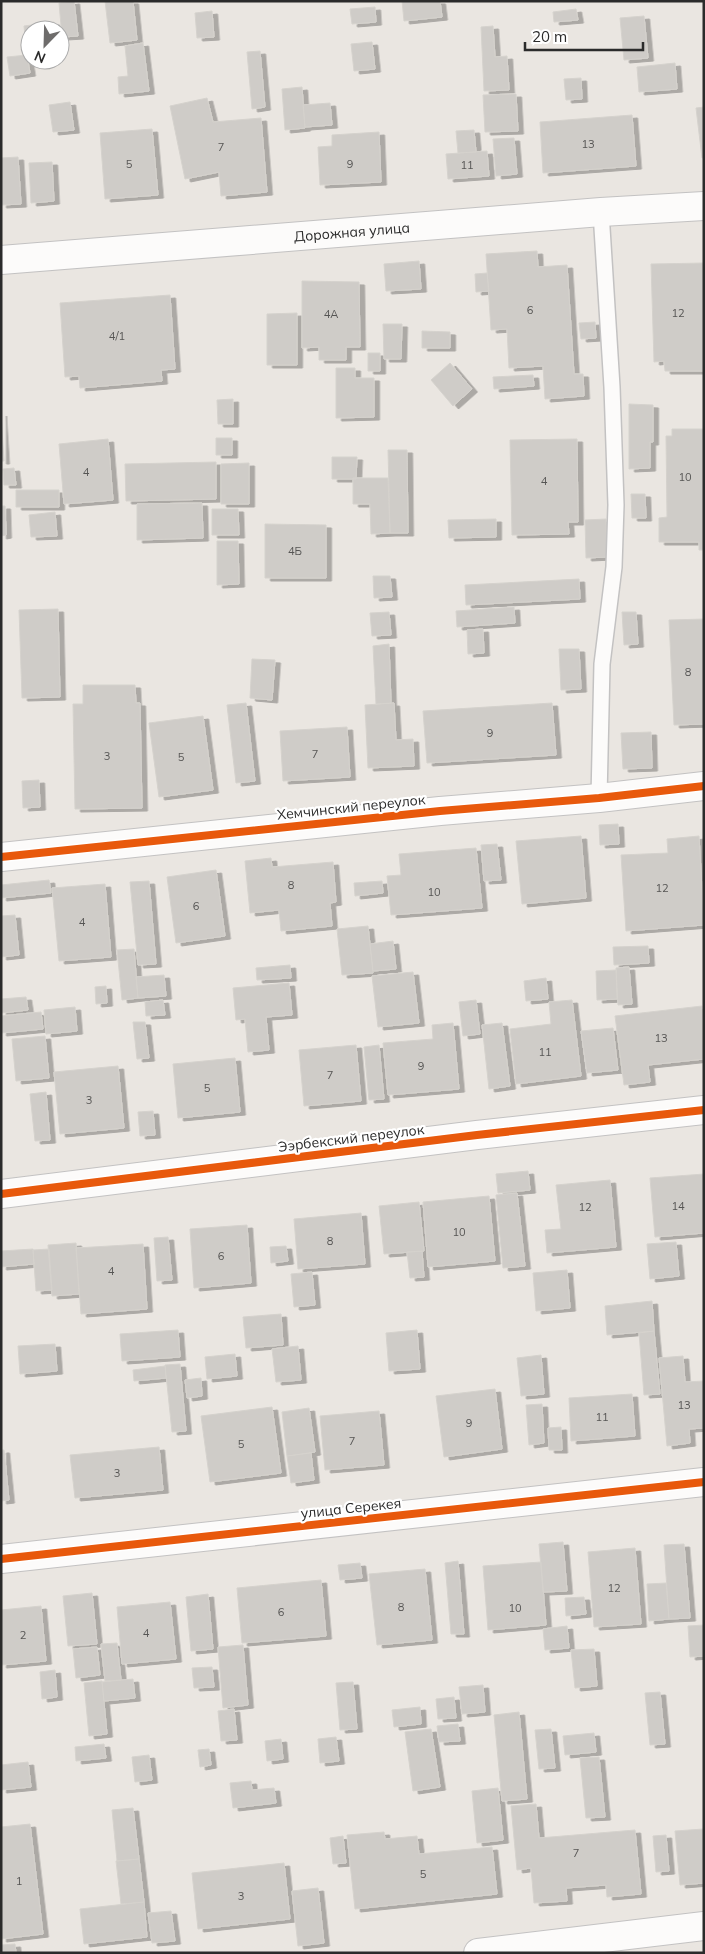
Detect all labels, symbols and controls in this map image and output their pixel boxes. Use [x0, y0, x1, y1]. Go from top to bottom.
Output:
north arrow [20, 20, 70, 70]
scale bar [525, 20, 642, 52]
text: 20 m [532, 27, 567, 46]
text: N [32, 47, 48, 67]
house number: 13 [581, 137, 595, 151]
house number: 7 [218, 140, 224, 154]
house number: 5 [126, 157, 133, 171]
house number: 9 [347, 157, 353, 171]
house number: 11 [460, 158, 474, 172]
street label: Дорожная улица [293, 218, 411, 246]
house number: 6 [527, 303, 534, 317]
house number: 12 [671, 306, 685, 320]
house number: 4А [324, 307, 338, 321]
house number: 4/1 [109, 329, 125, 343]
house number: 4 [83, 465, 90, 479]
house number: 10 [678, 470, 692, 484]
house number: 4 [541, 474, 548, 488]
house number: 4Б [288, 544, 302, 558]
house number: 8 [685, 665, 692, 679]
house number: 9 [487, 726, 493, 740]
house number: 7 [312, 747, 318, 761]
house number: 3 [104, 749, 110, 763]
house number: 5 [178, 750, 185, 764]
street label: Хемчинский переулок [276, 790, 427, 824]
house number: 8 [288, 878, 295, 892]
house number: 12 [655, 881, 669, 895]
house number: 10 [427, 885, 441, 899]
house number: 6 [193, 899, 200, 913]
house number: 4 [79, 915, 86, 929]
house number: 13 [654, 1031, 668, 1045]
house number: 11 [538, 1045, 552, 1059]
house number: 9 [418, 1059, 424, 1073]
house number: 7 [327, 1068, 333, 1082]
house number: 5 [204, 1081, 211, 1095]
house number: 3 [86, 1093, 92, 1107]
street label: Ээрбекский переулок [277, 1120, 426, 1156]
house number: 14 [671, 1199, 685, 1213]
house number: 12 [578, 1200, 592, 1214]
house number: 10 [452, 1225, 466, 1239]
house number: 8 [327, 1234, 334, 1248]
house number: 6 [218, 1249, 225, 1263]
house number: 4 [108, 1264, 115, 1278]
house number: 13 [677, 1398, 691, 1412]
house number: 11 [595, 1410, 609, 1424]
house number: 9 [466, 1416, 472, 1430]
house number: 7 [349, 1434, 355, 1448]
house number: 5 [238, 1437, 245, 1451]
house number: 3 [114, 1466, 120, 1480]
street label: улица Серекея [300, 1494, 402, 1522]
house number: 12 [607, 1581, 621, 1595]
house number: 8 [398, 1600, 405, 1614]
house number: 10 [508, 1601, 522, 1615]
house number: 6 [278, 1605, 285, 1619]
house number: 4 [143, 1626, 150, 1640]
house number: 2 [20, 1628, 27, 1642]
house number: 7 [573, 1846, 579, 1860]
house number: 5 [420, 1867, 427, 1881]
house number: 1 [16, 1874, 22, 1888]
house number: 3 [238, 1889, 244, 1903]

